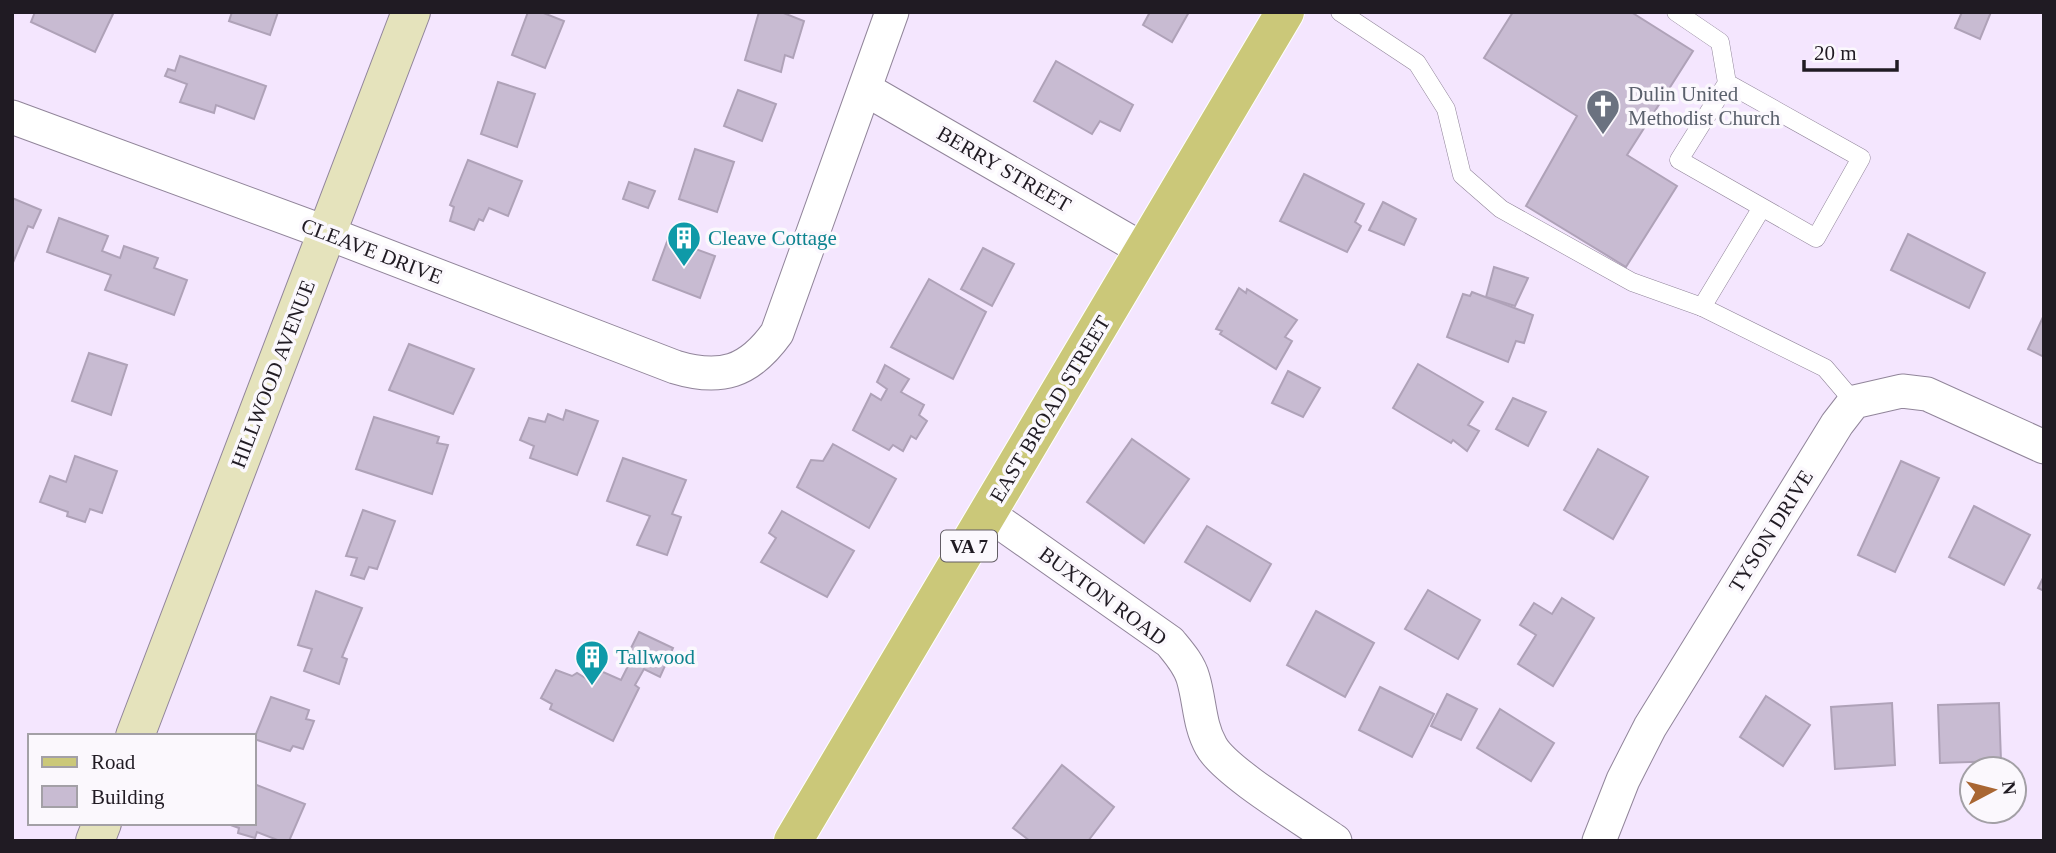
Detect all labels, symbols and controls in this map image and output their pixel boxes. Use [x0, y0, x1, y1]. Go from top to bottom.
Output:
scale bar [1804, 28, 1897, 72]
text: 20 m [1814, 41, 1857, 65]
place label: Dulin United Methodist Church [1628, 82, 1781, 130]
church icon: Dulin United Methodist Church [1584, 87, 1622, 136]
street label: BERRY STREET [933, 121, 1075, 217]
street label: CLEAVE DRIVE [298, 213, 446, 289]
building icon: Cleave Cottage [665, 219, 703, 268]
place label: Cleave Cottage [708, 226, 837, 250]
street label: HILLWOOD AVENUE [226, 277, 320, 471]
street label: EAST BROAD STREET [985, 311, 1115, 507]
street label: TYSON DRIVE [1724, 466, 1818, 596]
road number: VA 7 [941, 530, 997, 562]
street label: BUXTON ROAD [1035, 542, 1171, 650]
building icon: Tallwood [573, 638, 611, 687]
place label: Tallwood [616, 645, 696, 669]
legend [28, 734, 256, 825]
text: Road [91, 750, 136, 774]
north arrow [1958, 755, 2028, 825]
text: N [1998, 780, 2021, 796]
text: Building [91, 785, 165, 809]

